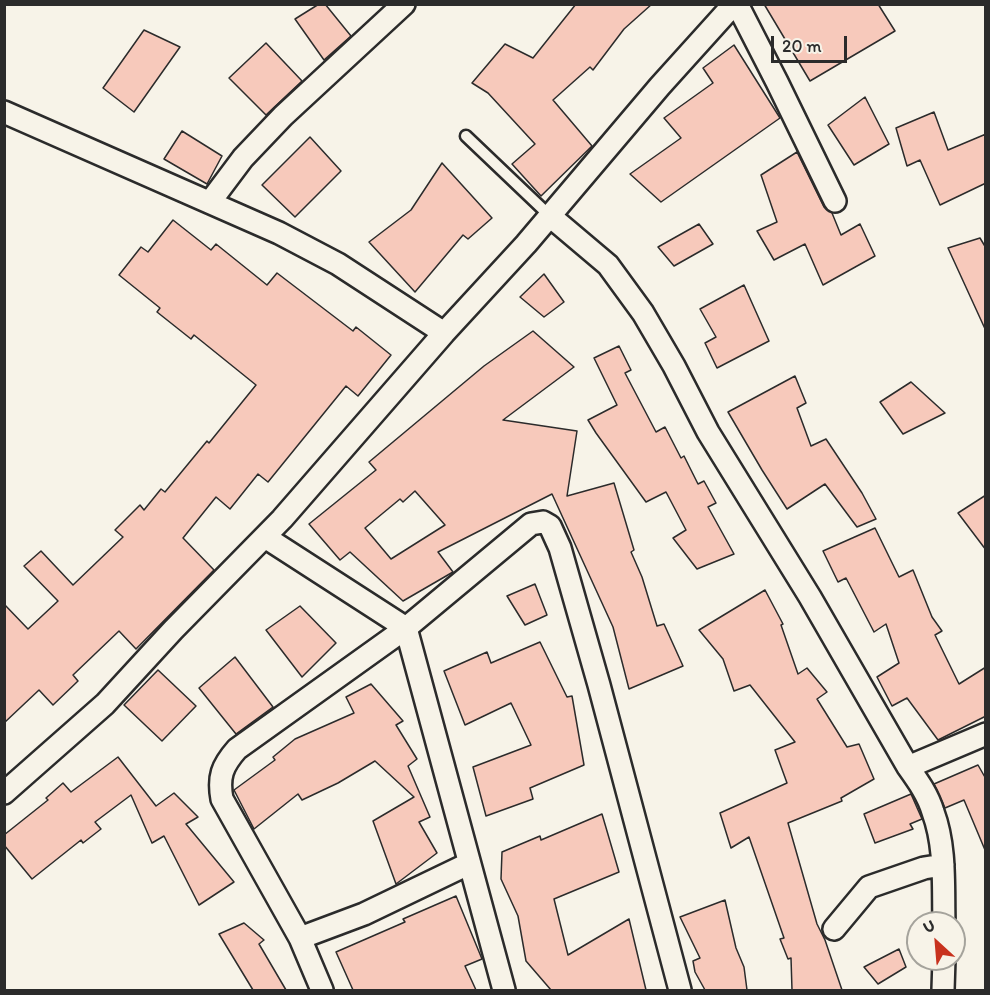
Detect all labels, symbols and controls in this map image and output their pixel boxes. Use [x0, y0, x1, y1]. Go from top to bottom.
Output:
scale bar [774, 24, 850, 62]
text: 20 m [782, 35, 822, 57]
north arrow [906, 911, 966, 971]
text: U [920, 915, 938, 937]

